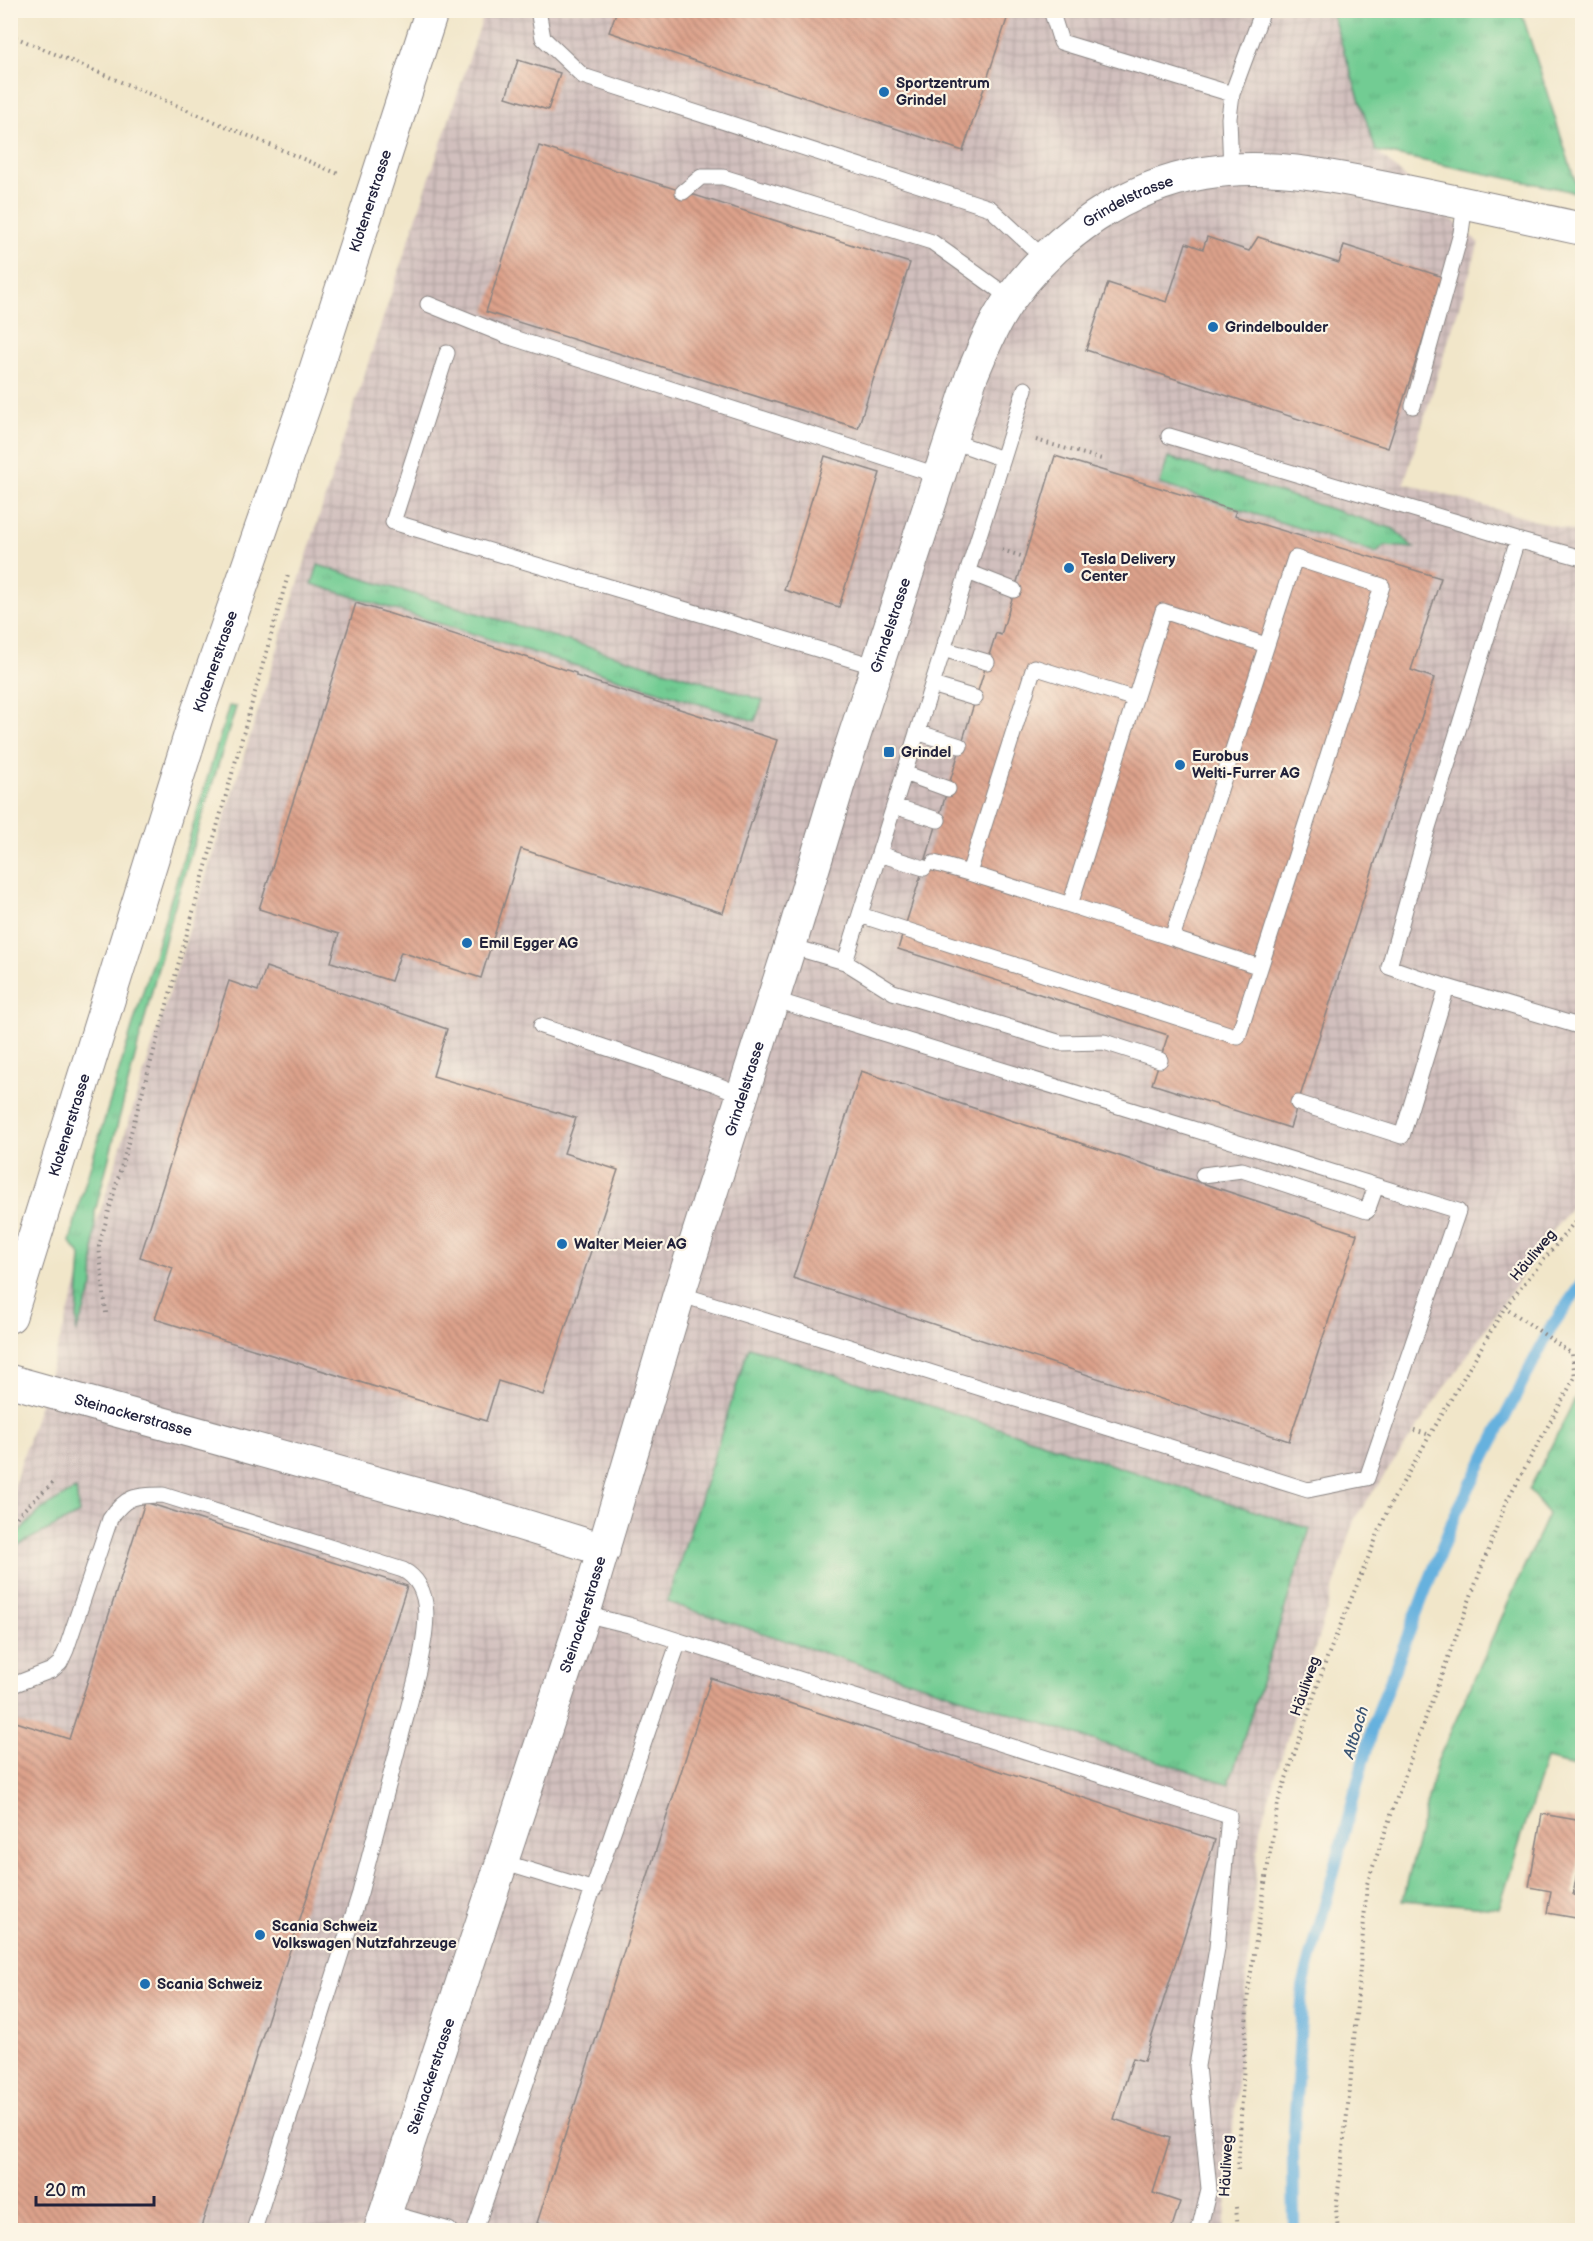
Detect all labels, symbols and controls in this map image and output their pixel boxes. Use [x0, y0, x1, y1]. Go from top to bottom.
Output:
place label: Sportzentrum Grindel [896, 74, 990, 110]
marker: Sportzentrum Grindel [877, 85, 891, 99]
street label: Klotenerstrasse [345, 147, 396, 255]
street label: Grindelstrasse [1079, 172, 1176, 232]
place label: Grindelboulder [1225, 318, 1329, 337]
marker: Grindelboulder [1206, 320, 1220, 334]
place label: Tesla Delivery Center [1081, 550, 1176, 586]
marker: Tesla Delivery Center [1062, 561, 1076, 575]
street label: Grindelstrasse [866, 575, 915, 676]
street label: Klotenerstrasse [189, 608, 242, 715]
place label: Grindel [901, 743, 951, 762]
marker: Grindel [882, 745, 896, 759]
place label: Eurobus Welti-Furrer AG [1192, 747, 1300, 783]
marker: Eurobus Welti-Furrer AG [1173, 758, 1187, 772]
place label: Emil Egger AG [479, 934, 578, 953]
marker: Emil Egger AG [460, 936, 474, 950]
street label: Grindelstrasse [721, 1039, 769, 1139]
street label: Klotenerstrasse [45, 1071, 95, 1179]
street label: Häuliweg [1506, 1225, 1561, 1285]
place label: Walter Meier AG [574, 1235, 687, 1254]
marker: Walter Meier AG [555, 1237, 569, 1251]
street label: Steinackerstrasse [72, 1390, 194, 1441]
street label: Steinackerstrasse [556, 1554, 611, 1676]
street label: Häuliweg [1286, 1654, 1325, 1719]
water label: Altbach [1339, 1704, 1373, 1762]
place label: Scania Schweiz Volkswagen Nutzfahrzeuge [272, 1917, 457, 1953]
marker: Scania Schweiz Volkswagen Nutzfahrzeuge [253, 1928, 267, 1942]
place label: Scania Schweiz [157, 1975, 263, 1994]
marker: Scania Schweiz [138, 1977, 152, 1991]
street label: Steinackerstrasse [403, 2016, 460, 2137]
street label: Häuliweg [1215, 2134, 1238, 2198]
scale bar [36, 2169, 154, 2207]
text: 20 m [45, 2180, 86, 2201]

